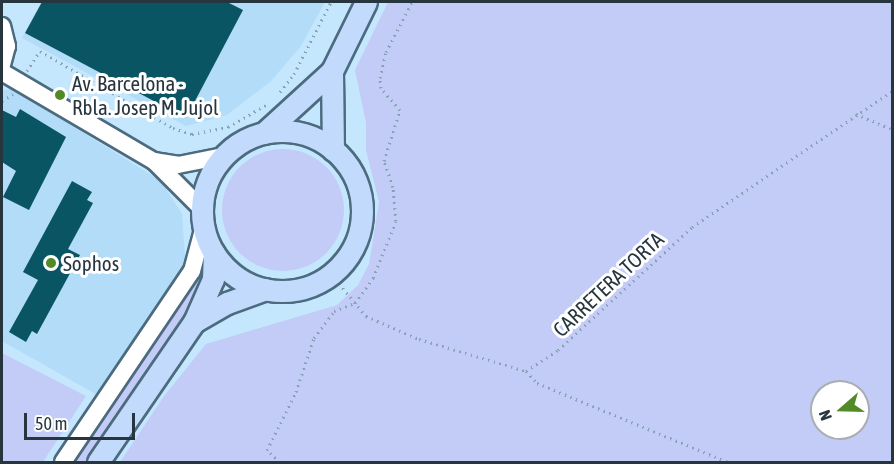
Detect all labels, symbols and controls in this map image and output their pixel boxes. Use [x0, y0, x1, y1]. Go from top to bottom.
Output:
place label: Av. Barcelona - Rbla. Josep M. Jujol [72, 70, 219, 120]
marker: Av. Barcelona - Rbla. Josep M. Jujol [53, 88, 67, 102]
street label: CARRETERA TORTA [548, 226, 668, 342]
place label: Sophos [63, 250, 119, 276]
marker: Sophos [44, 256, 58, 270]
north arrow [810, 380, 870, 440]
scale bar [27, 401, 138, 439]
text: N [815, 408, 835, 423]
text: 50 m [35, 413, 67, 434]

